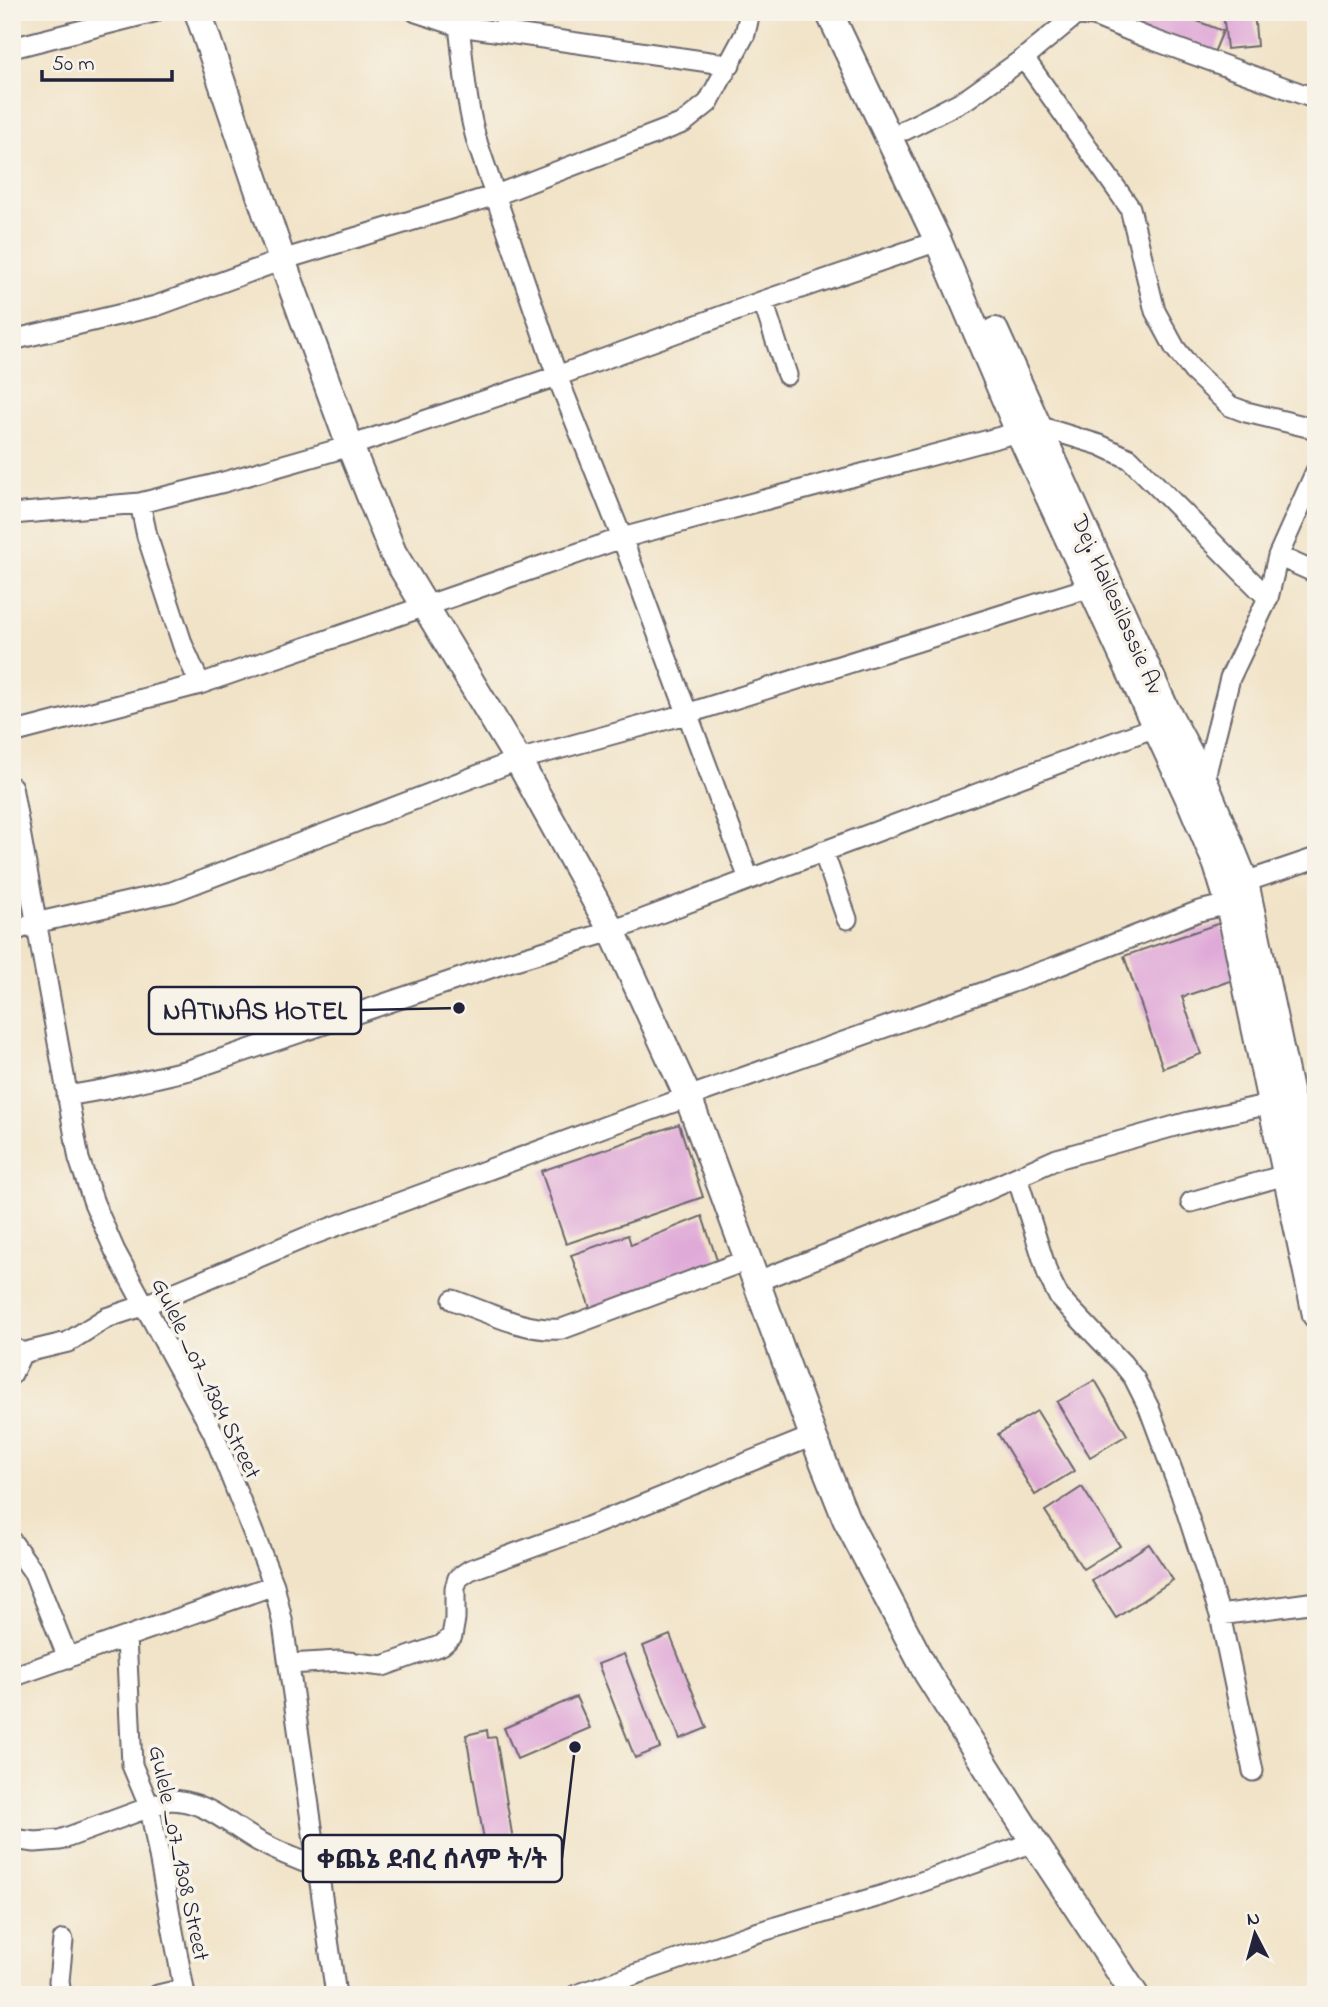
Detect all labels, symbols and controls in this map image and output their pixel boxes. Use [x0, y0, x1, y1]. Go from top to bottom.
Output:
scale bar [42, 38, 172, 82]
text: 50 m [52, 50, 95, 80]
street label: Dej. Hailesilassie Av [1060, 509, 1171, 701]
callout: NATINAS HOTEL [149, 987, 361, 1034]
text: NATINAS HOTEL [163, 994, 348, 1032]
street label: Gulele _07_1304 Street [141, 1272, 269, 1486]
street label: Gulele _07_1308 Street [138, 1743, 217, 1964]
callout: ቀጨኔ ደብረ ሰላም ት/ት [303, 1835, 562, 1882]
text: ቀጨኔ ደብረ ሰላም ት/ት [317, 1843, 547, 1881]
north arrow [1220, 1898, 1290, 1968]
text: N [1246, 1905, 1261, 1934]

